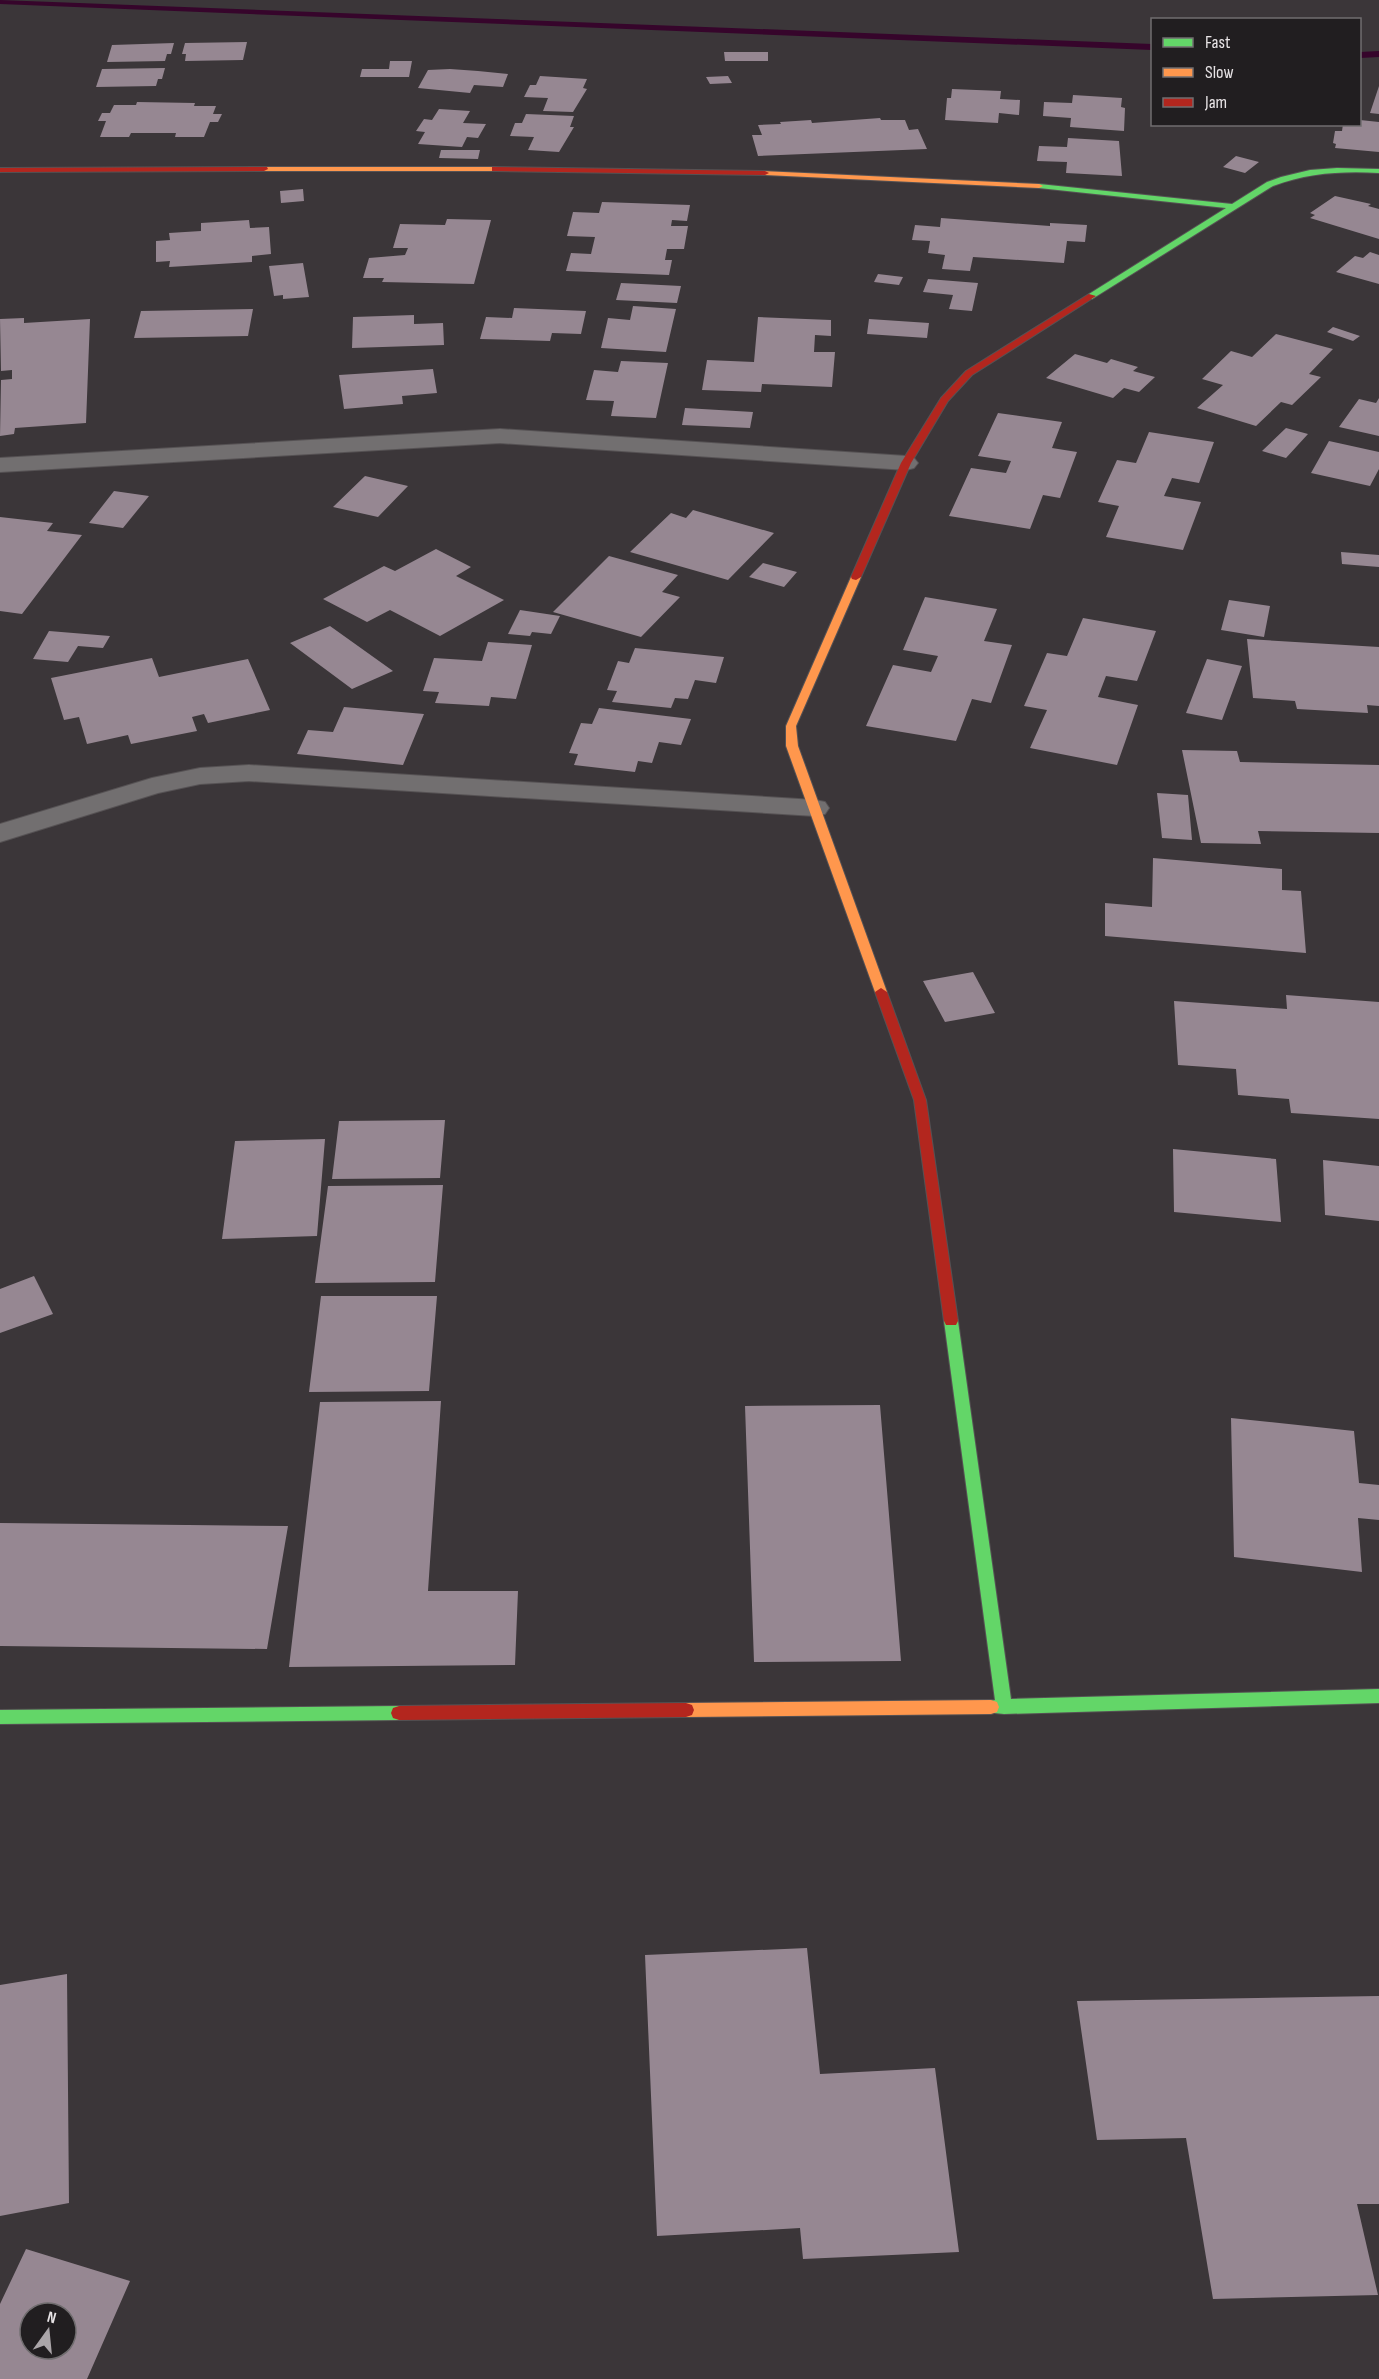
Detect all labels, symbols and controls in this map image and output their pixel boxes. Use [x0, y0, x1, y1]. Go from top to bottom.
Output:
legend [1151, 18, 1361, 126]
text: Fast [1205, 32, 1231, 53]
text: Slow [1205, 62, 1234, 83]
text: Jam [1204, 92, 1227, 113]
north arrow [18, 2301, 78, 2361]
text: N [45, 2308, 58, 2328]

